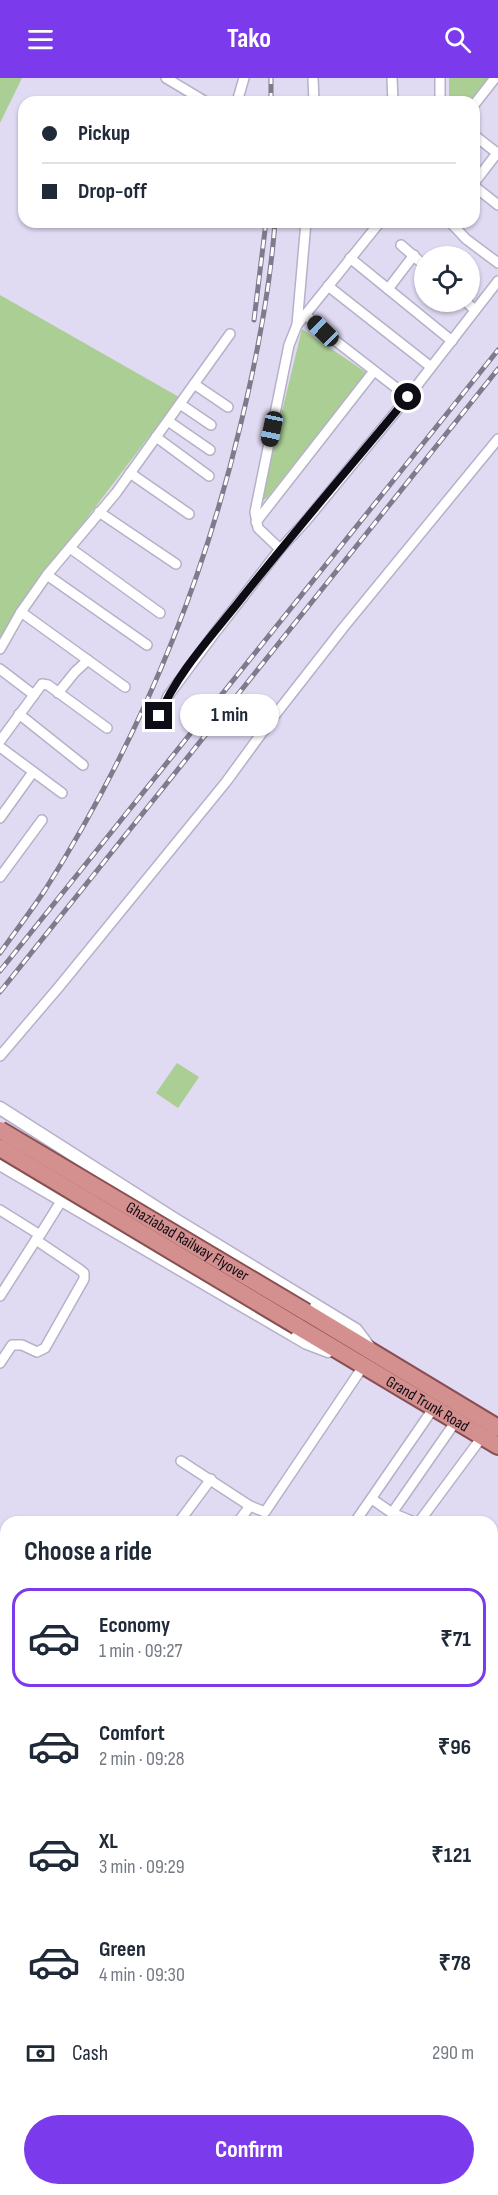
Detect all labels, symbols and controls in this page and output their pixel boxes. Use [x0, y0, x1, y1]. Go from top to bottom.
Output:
icon: menu [24, 23, 57, 56]
text: Tako [227, 23, 271, 55]
icon: search [441, 23, 474, 56]
text: Pickup [78, 120, 130, 147]
text: Drop-off [78, 178, 147, 205]
map controls [414, 246, 480, 312]
button: locate [414, 246, 480, 312]
car [304, 312, 342, 350]
route start [394, 383, 421, 410]
car [259, 410, 285, 448]
callout: 1 min [180, 695, 279, 737]
route end [145, 702, 172, 729]
text: 1 min [211, 703, 248, 727]
street label: Ghaziabad Railway Flyover [122, 1198, 253, 1286]
street label: Grand Trunk Road [383, 1372, 473, 1436]
text: Choose a ride [24, 1536, 152, 1568]
icon: car [27, 1611, 81, 1665]
text: Economy [99, 1612, 170, 1639]
text: ₹71 [440, 1626, 471, 1653]
text: 1 min · 09:27 [99, 1639, 182, 1663]
icon: car [27, 1719, 81, 1773]
text: Comfort [99, 1720, 165, 1747]
text: ₹96 [438, 1734, 471, 1761]
text: 2 min · 09:28 [99, 1747, 184, 1771]
icon: car [27, 1827, 81, 1881]
text: XL [99, 1828, 118, 1855]
text: ₹121 [431, 1842, 471, 1869]
text: 3 min · 09:29 [99, 1855, 185, 1879]
icon: car [27, 1935, 81, 1989]
text: Green [99, 1936, 146, 1963]
text: ₹78 [439, 1950, 471, 1977]
text: 4 min · 09:30 [99, 1963, 185, 1987]
icon: cash [24, 2037, 57, 2070]
text: Cash [72, 2040, 108, 2067]
text: 290 m [432, 2041, 474, 2065]
button: Confirm [24, 2115, 474, 2184]

